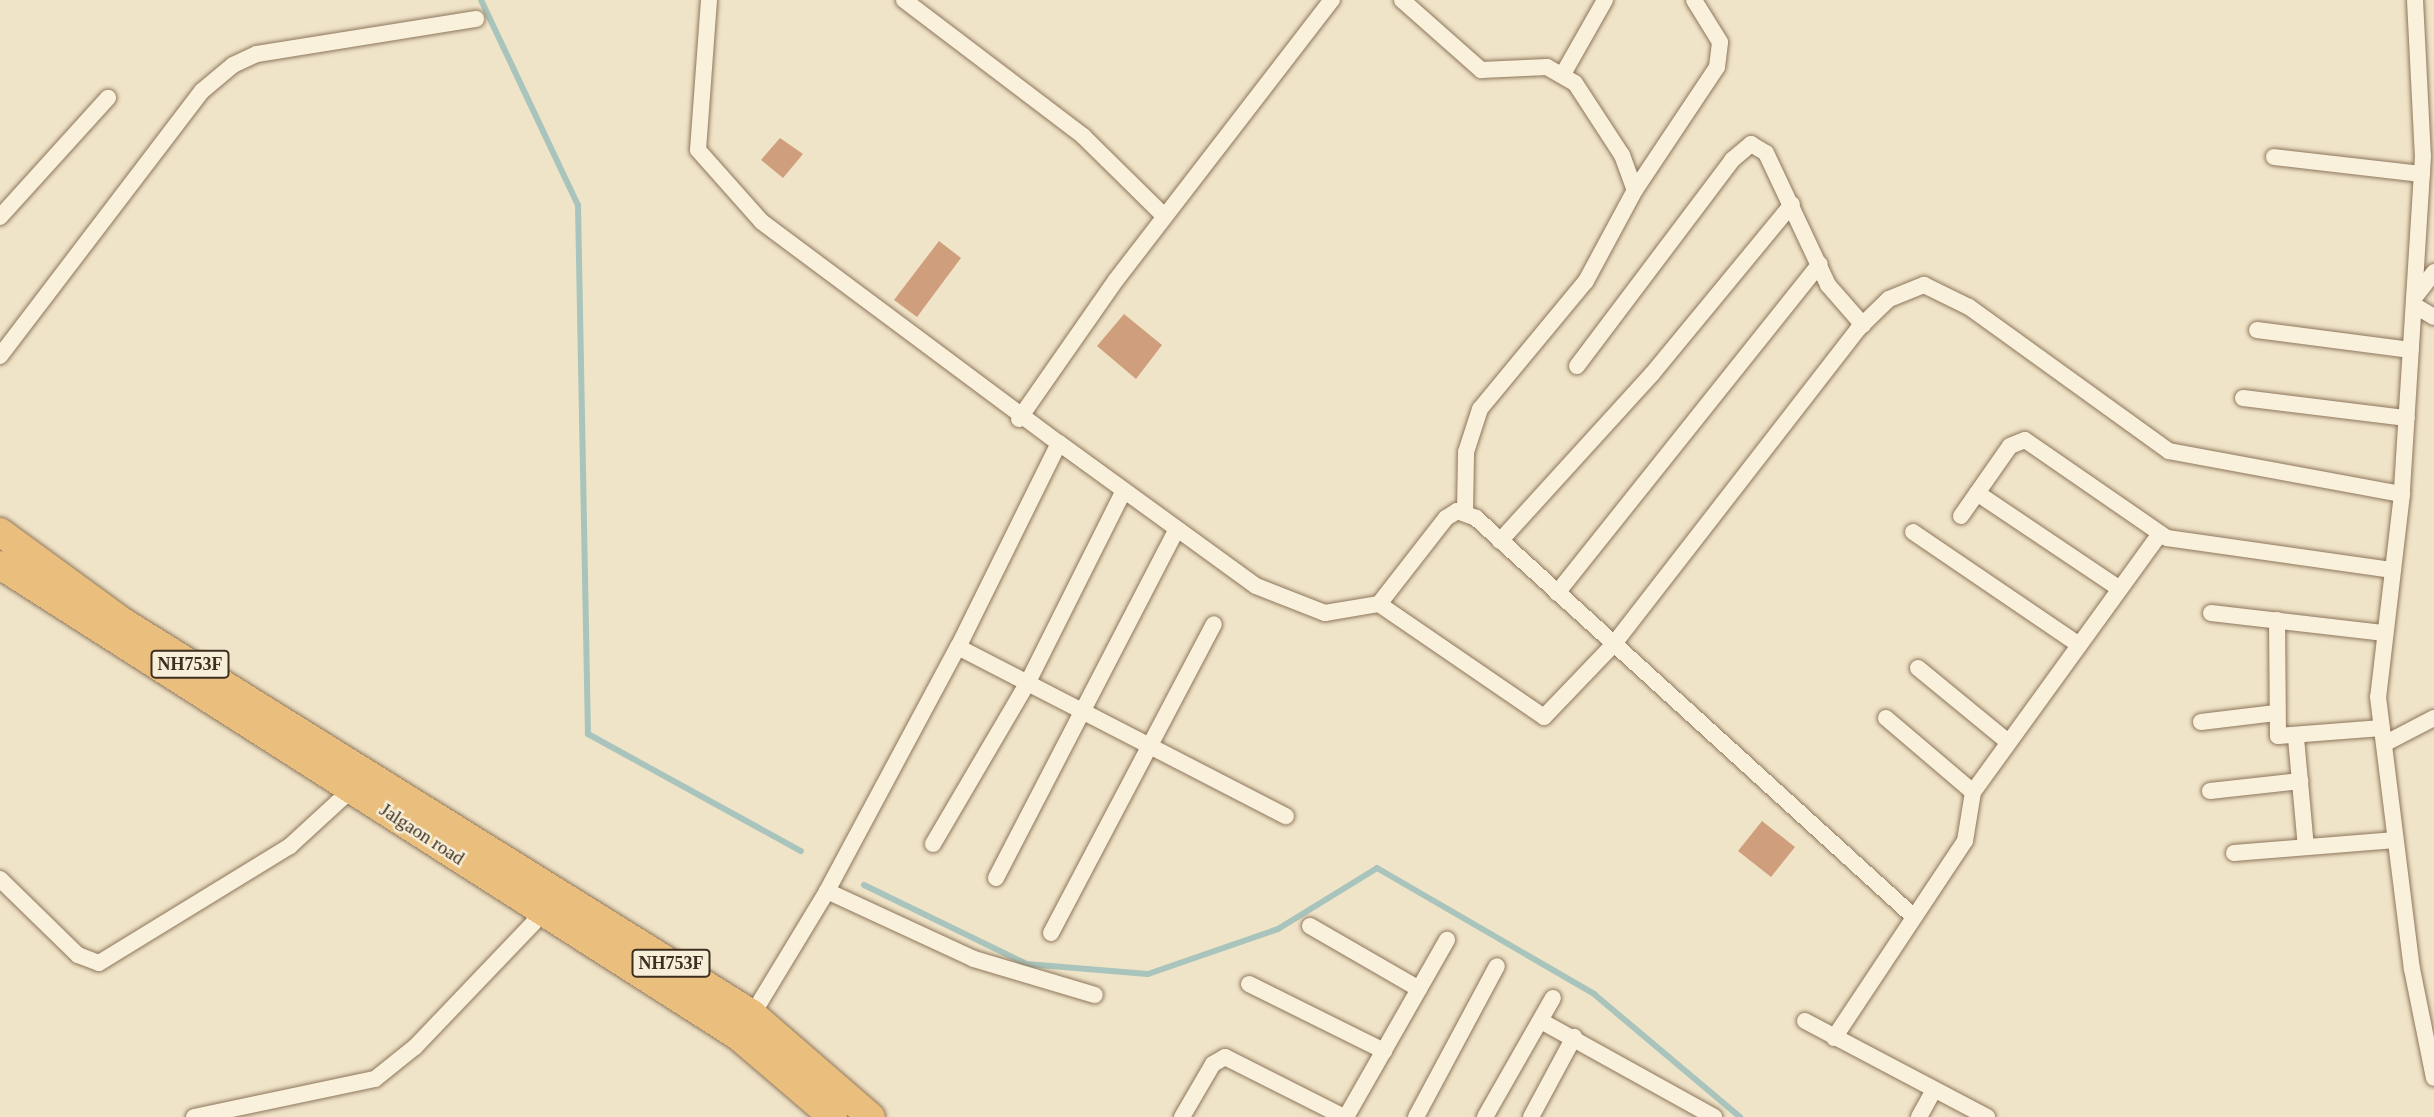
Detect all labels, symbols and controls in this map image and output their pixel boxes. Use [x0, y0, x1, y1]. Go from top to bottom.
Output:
road number: NH753F [150, 650, 230, 678]
street label: Jalgaon road [375, 798, 469, 870]
road number: NH753F [631, 948, 711, 978]

